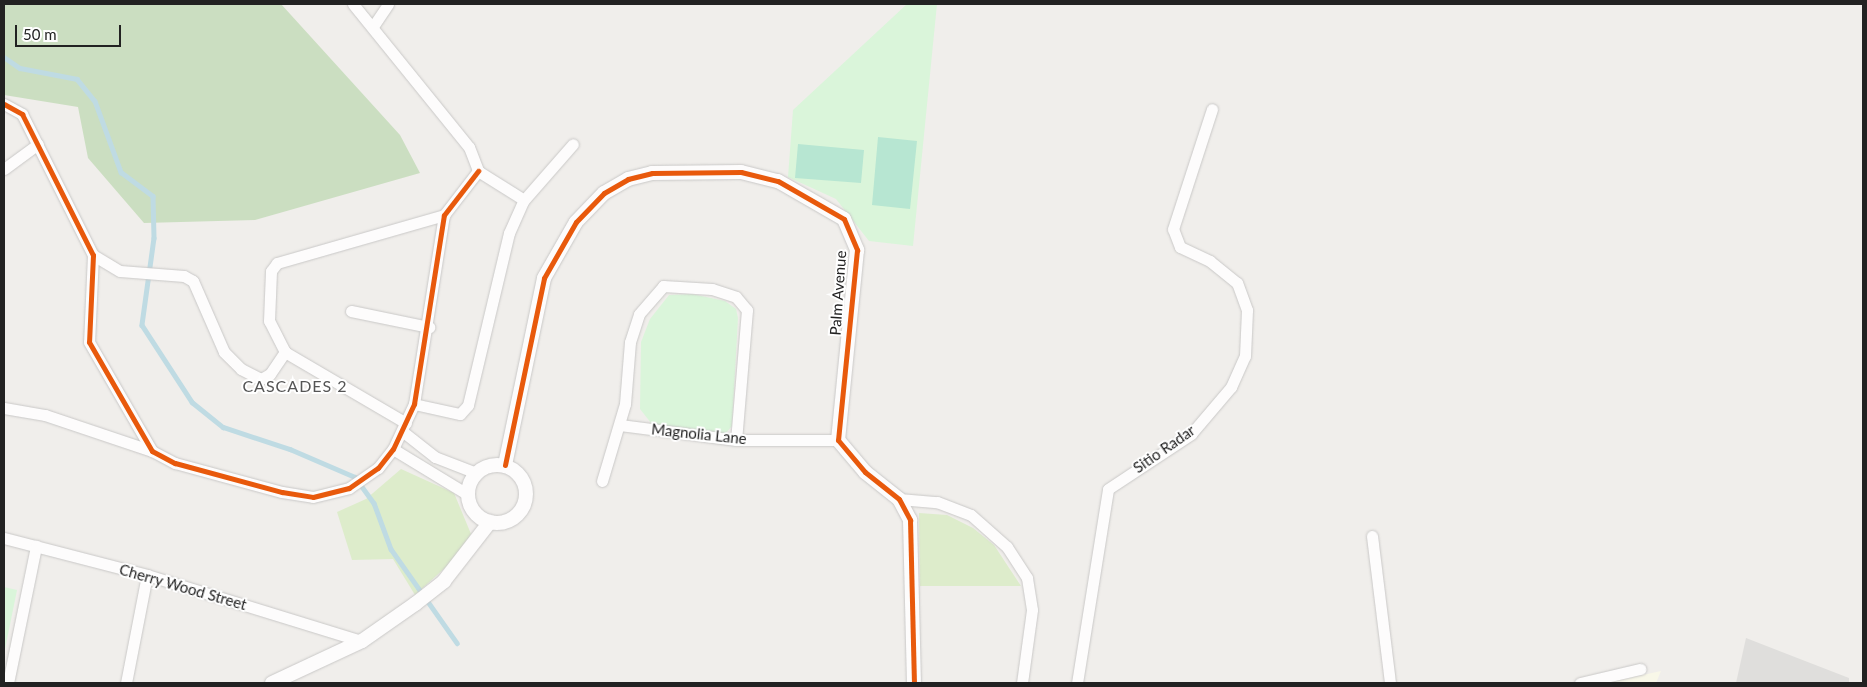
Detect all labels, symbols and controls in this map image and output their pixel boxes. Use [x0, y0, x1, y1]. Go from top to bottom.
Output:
scale bar [18, 15, 124, 47]
text: 50 m [23, 25, 57, 43]
street label: Palm Avenue [826, 250, 850, 336]
district label: CASCADES 2 [241, 376, 349, 396]
street label: Magnolia Lane [650, 420, 748, 448]
street label: Sitio Radar [1130, 421, 1198, 477]
street label: Cherry Wood Street [117, 560, 249, 614]

